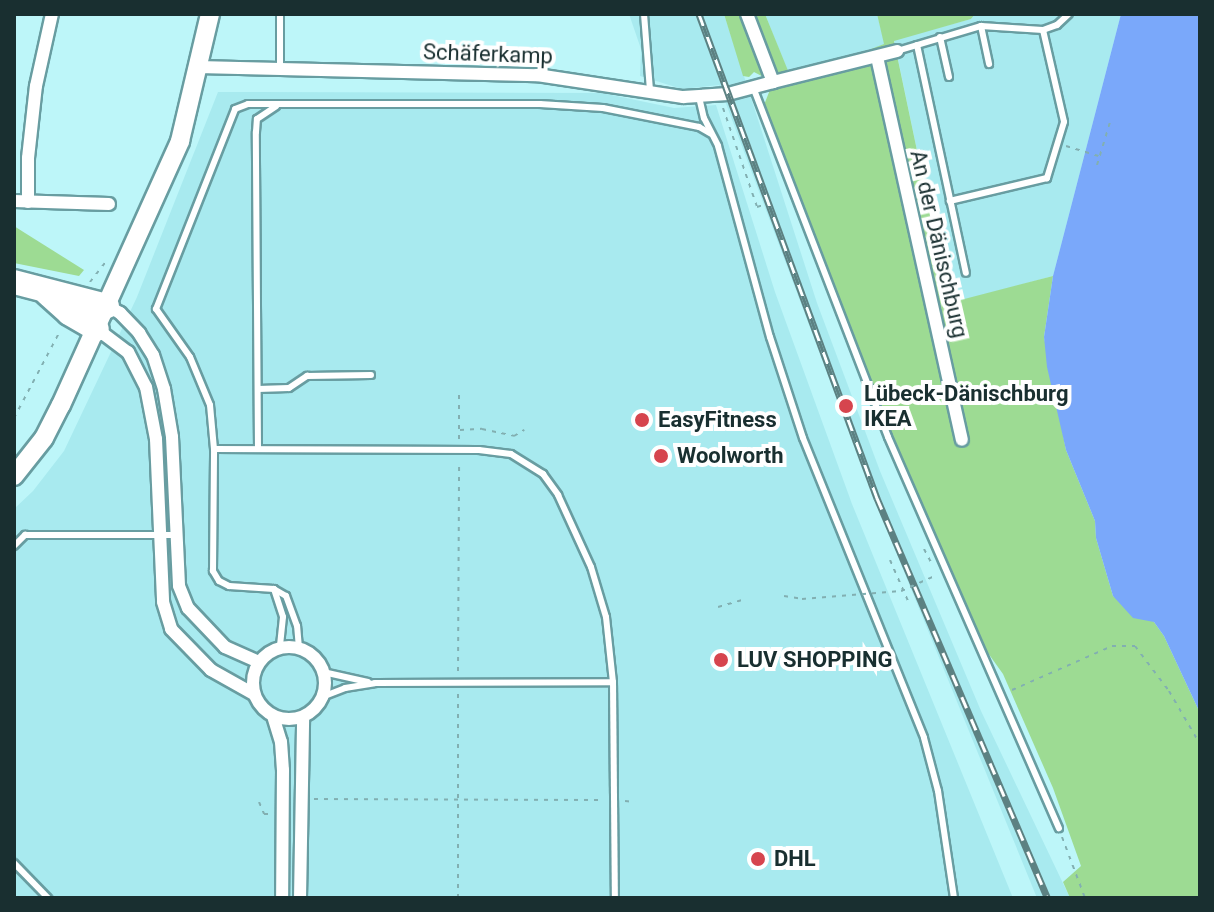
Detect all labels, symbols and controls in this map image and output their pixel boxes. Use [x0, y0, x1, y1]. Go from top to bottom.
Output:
street label: Schäferkamp [423, 39, 553, 69]
street label: An der Dänischburg [905, 148, 973, 340]
place label: Lübeck-Dänischburg IKEA [864, 380, 1069, 432]
marker: Lübeck-Dänischburg IKEA [835, 395, 857, 417]
place label: EasyFitness [658, 407, 777, 433]
marker: EasyFitness [633, 411, 651, 429]
place label: Woolworth [677, 443, 784, 469]
marker: Woolworth [652, 447, 670, 465]
place label: LUV SHOPPING [737, 647, 892, 673]
marker: LUV SHOPPING [712, 651, 730, 669]
place label: DHL [774, 846, 816, 872]
marker: DHL [749, 850, 767, 868]

